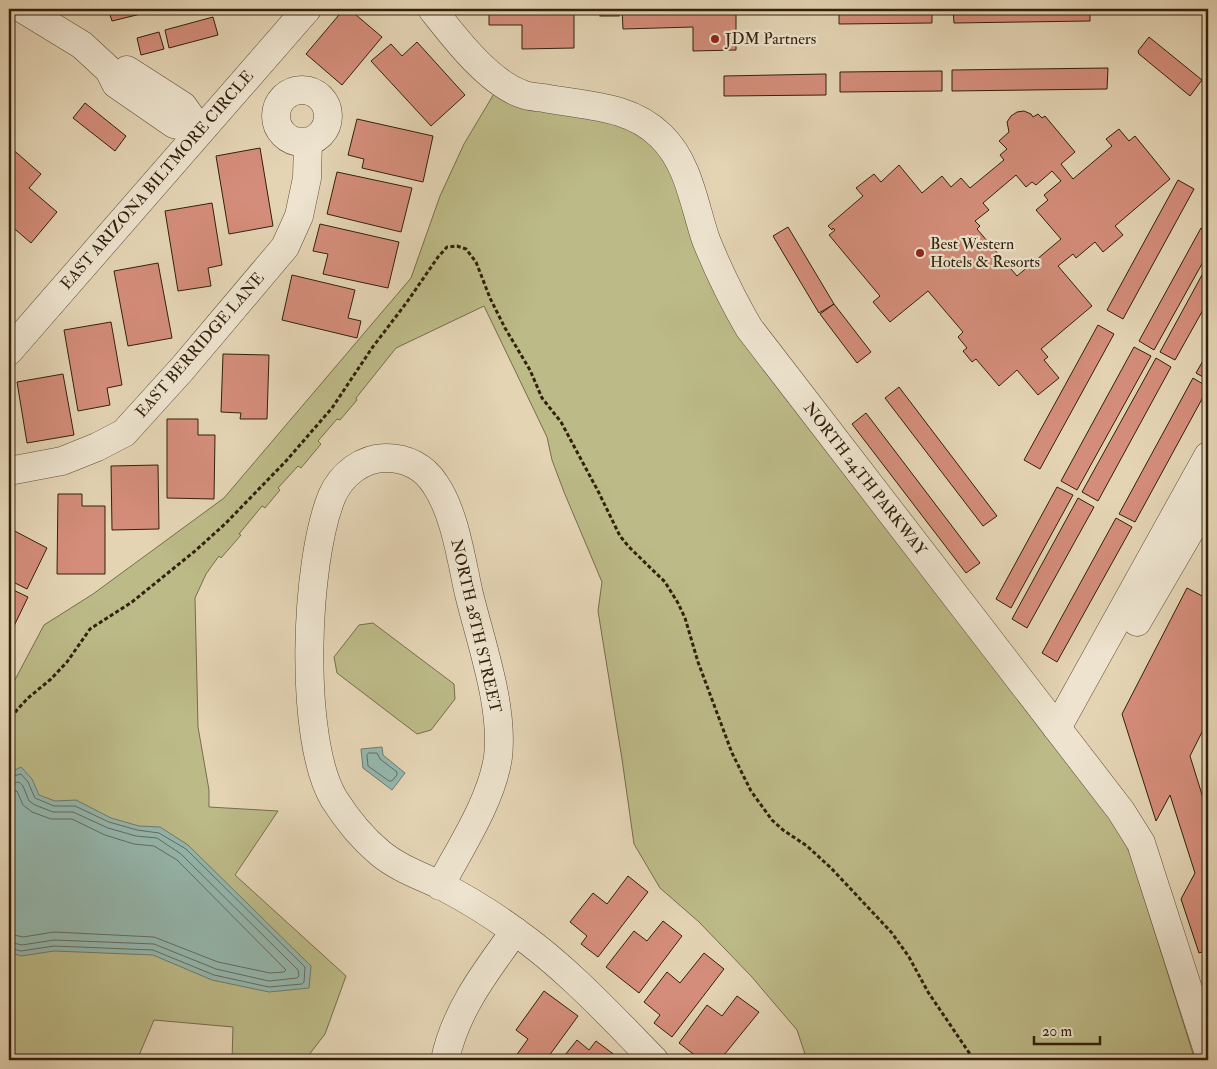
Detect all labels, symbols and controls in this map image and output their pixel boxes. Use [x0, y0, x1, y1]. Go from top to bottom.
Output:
place label: JDM Partners [724, 29, 816, 50]
marker: JDM Partners [709, 33, 721, 45]
street label: EAST ARIZONA BILTMORE CIRCLE [56, 66, 258, 294]
place label: Best Western Hotels & Resorts [930, 234, 1040, 272]
marker: Best Western Hotels & Resorts [914, 247, 926, 259]
street label: EAST BERRIDGE LANE [131, 268, 269, 422]
street label: NORTH 24TH PARKWAY [799, 398, 932, 560]
street label: NORTH 28TH STREET [446, 537, 506, 715]
scale bar [1034, 1014, 1101, 1046]
text: 20 m [1042, 1022, 1072, 1041]

